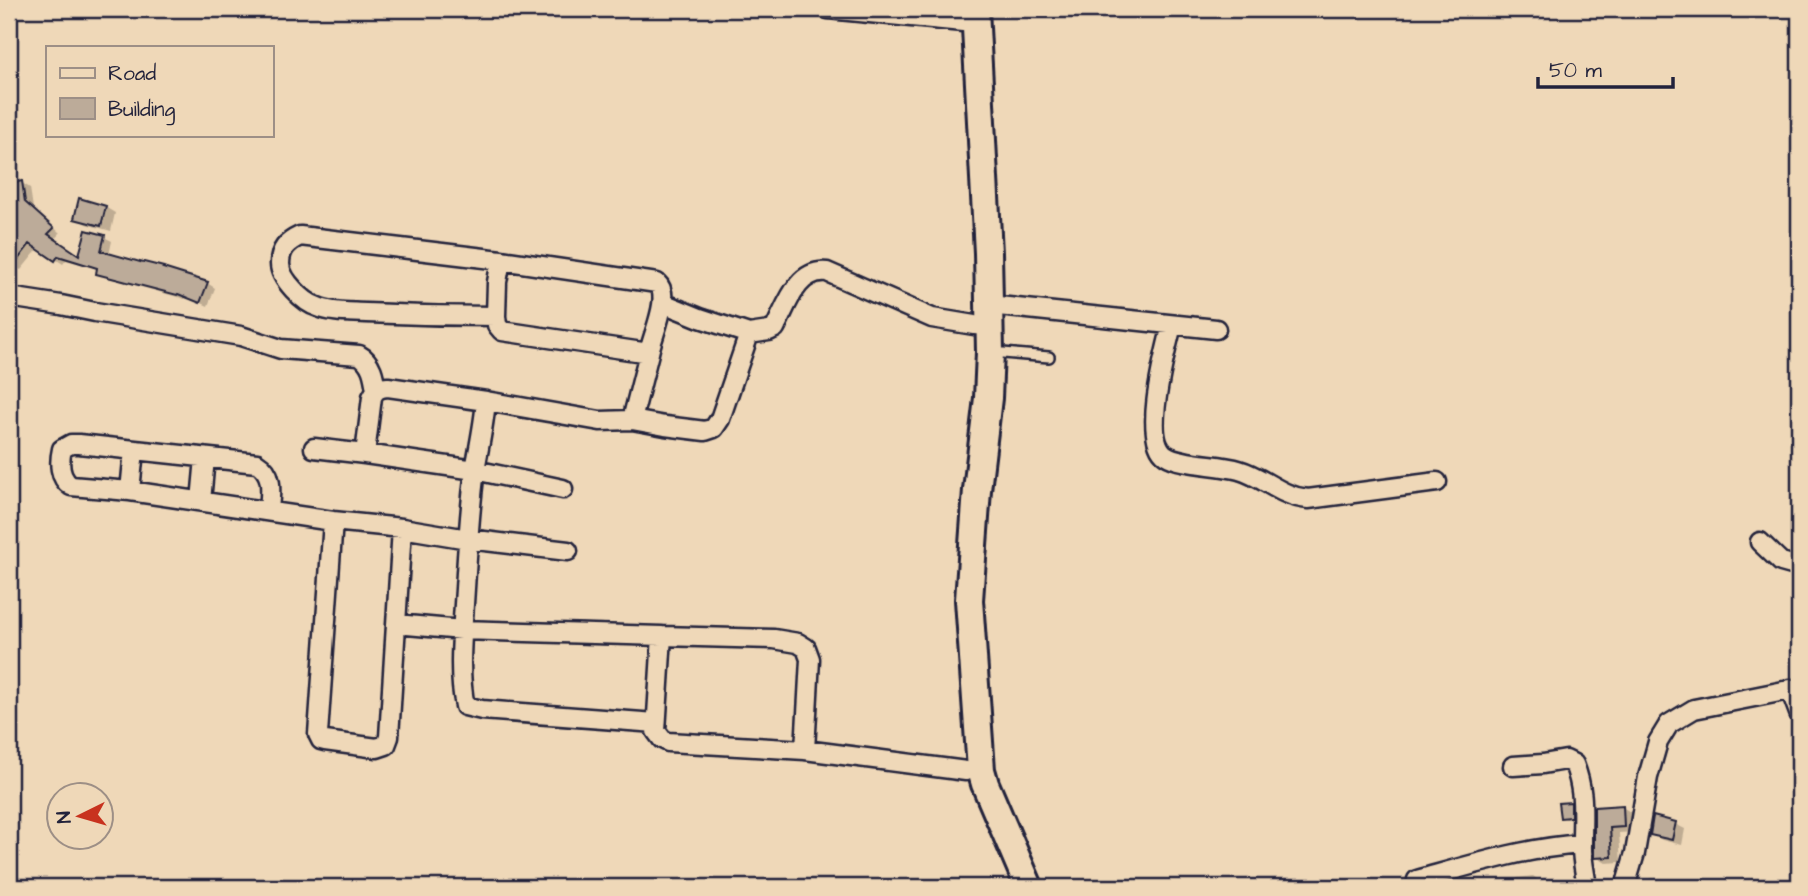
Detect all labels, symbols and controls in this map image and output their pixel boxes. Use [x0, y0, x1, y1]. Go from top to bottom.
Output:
legend [46, 46, 273, 136]
scale bar [1538, 46, 1673, 90]
text: 50 m [1549, 56, 1603, 85]
text: Road [108, 59, 156, 88]
text: Building [108, 95, 176, 126]
north arrow [46, 780, 116, 850]
text: N [51, 810, 79, 824]

